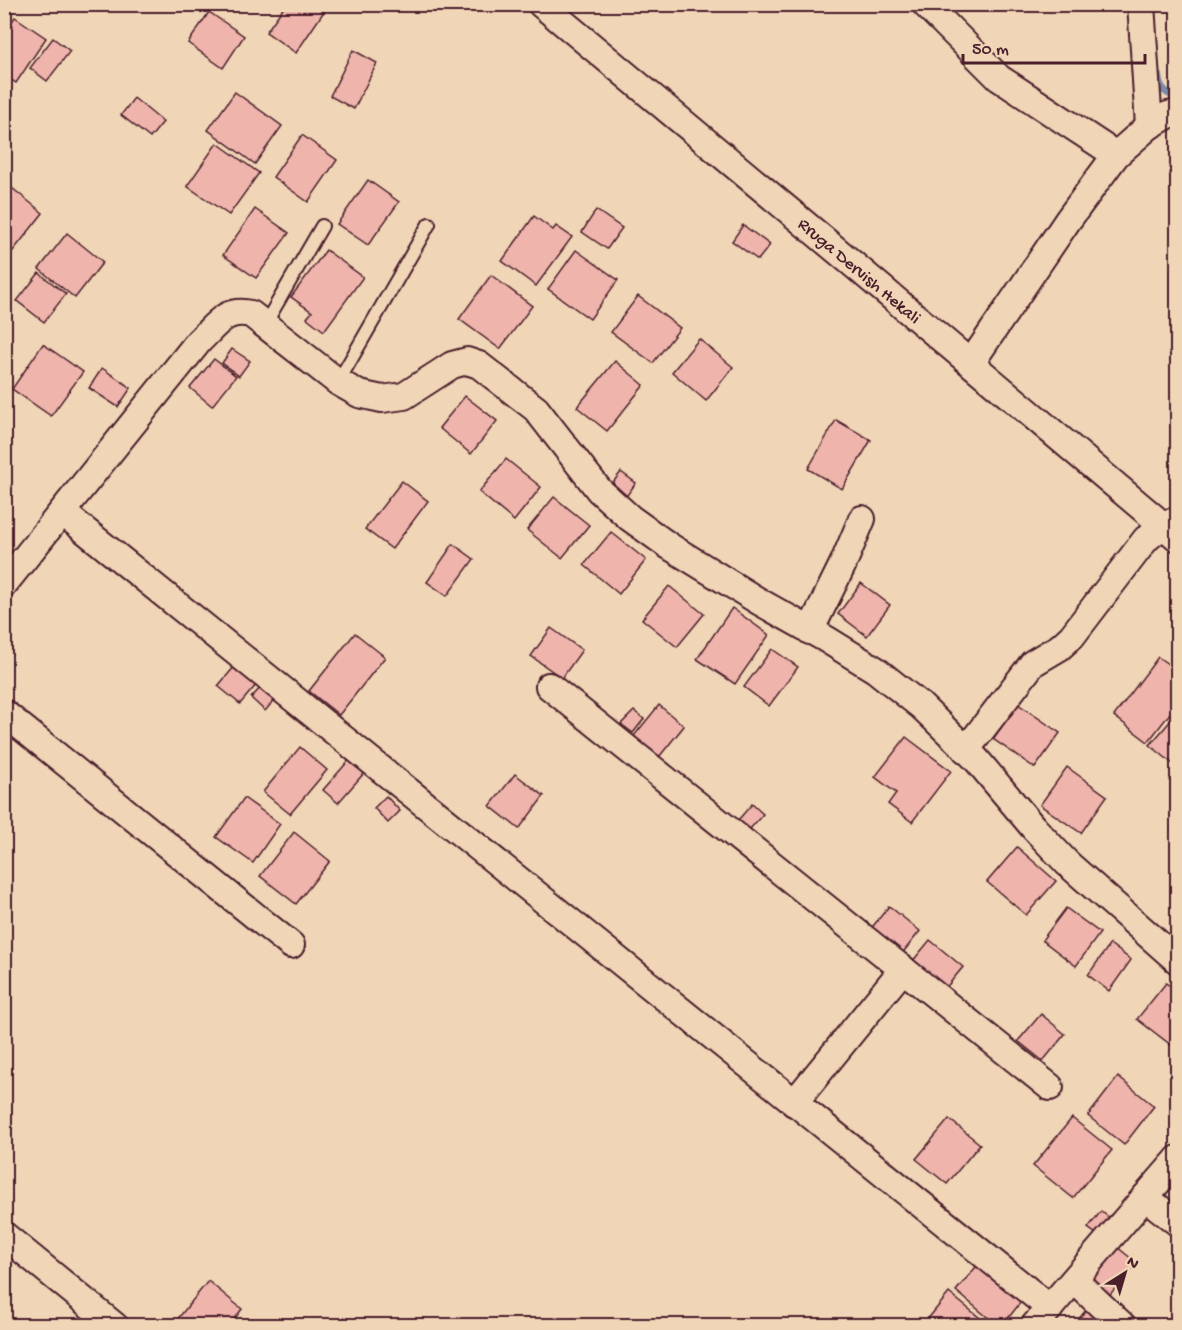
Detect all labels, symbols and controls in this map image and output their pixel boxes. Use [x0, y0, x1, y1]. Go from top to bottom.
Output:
scale bar [963, 27, 1144, 65]
text: 50 m [972, 40, 1009, 61]
street label: Rruga Dervish Hekali [793, 214, 924, 330]
north arrow [1095, 1243, 1155, 1303]
text: N [1122, 1253, 1142, 1275]

